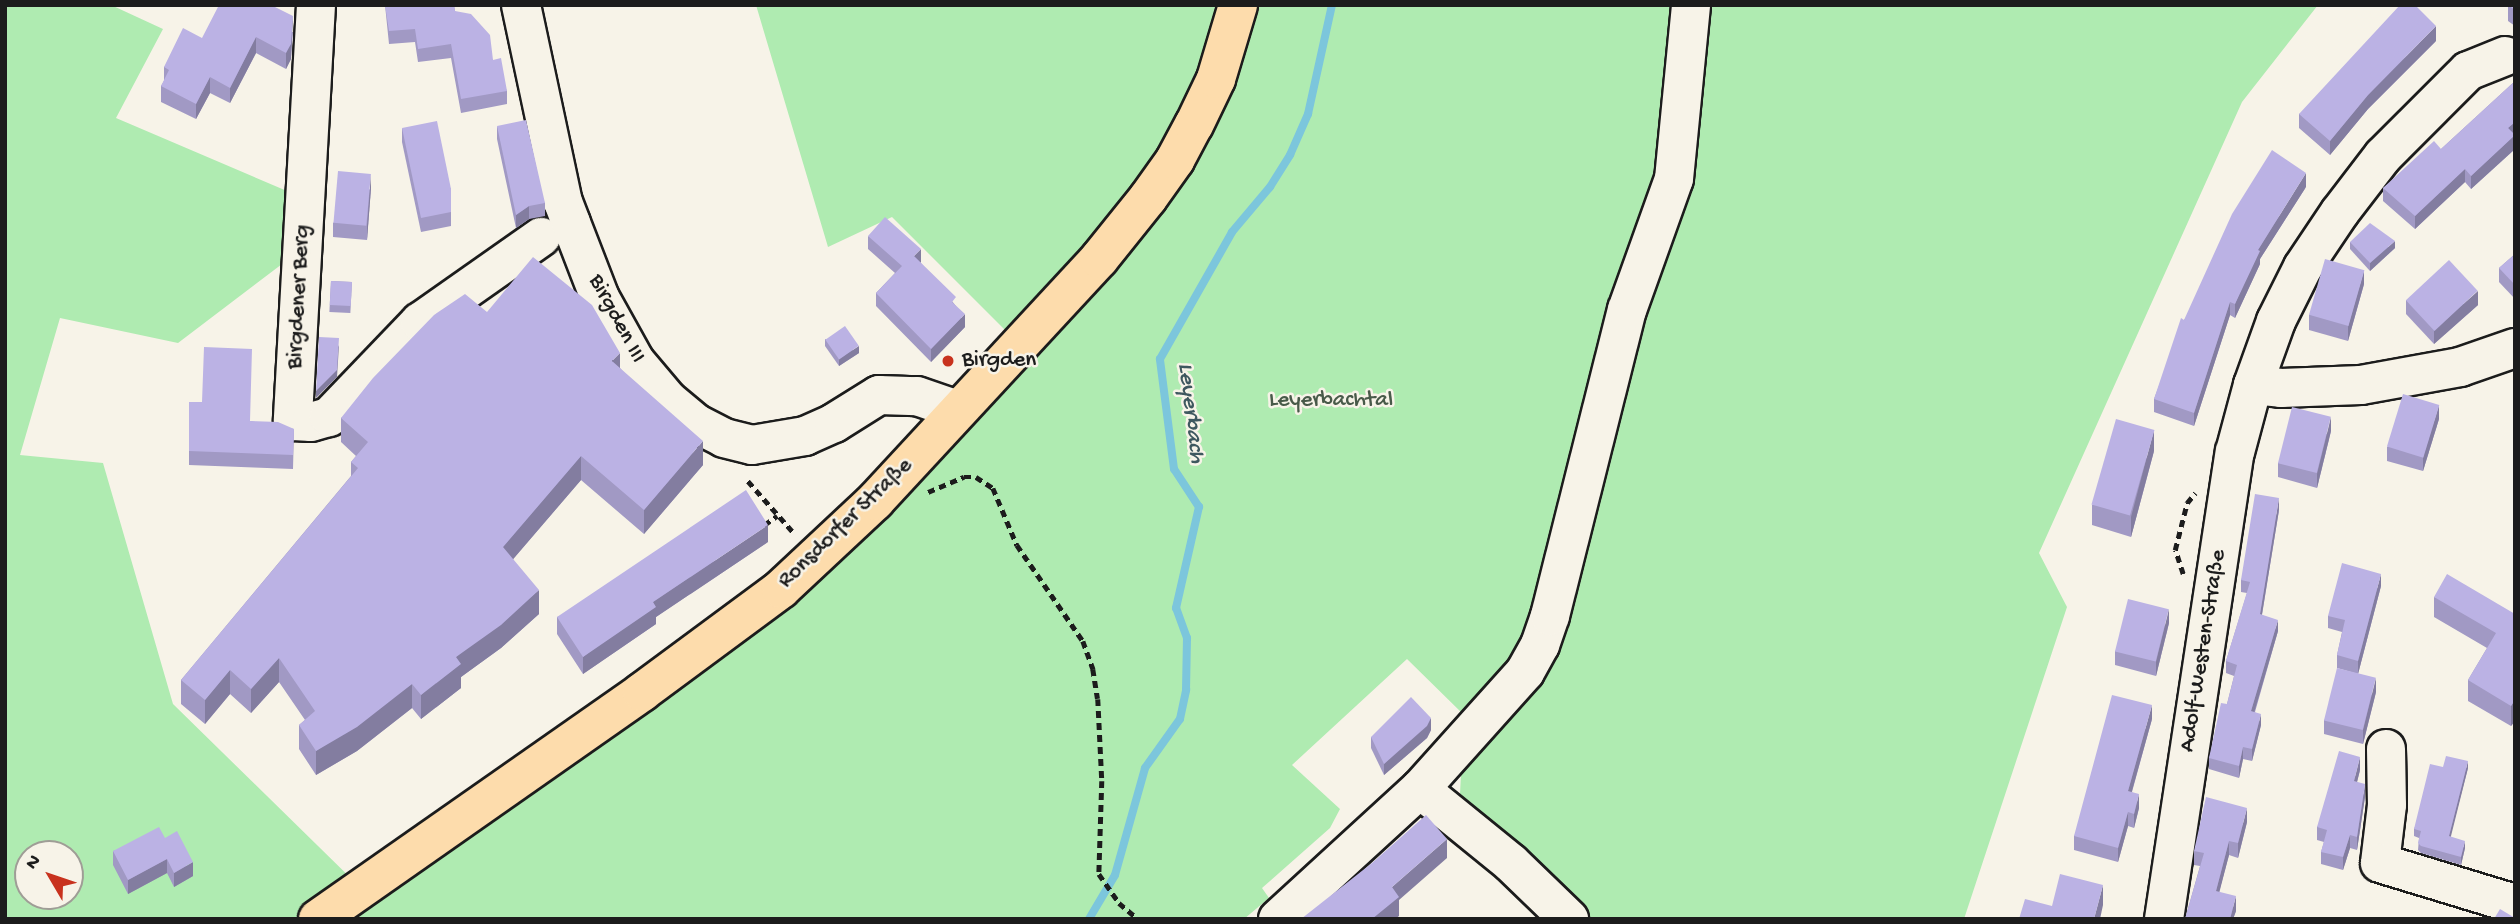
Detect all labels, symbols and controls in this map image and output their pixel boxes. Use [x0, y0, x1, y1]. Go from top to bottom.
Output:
street label: Birgdener Berg [282, 224, 318, 370]
street label: Birgden III [581, 270, 651, 368]
place label: Birgden [962, 347, 1036, 375]
marker: Birgden [940, 353, 956, 369]
water label: Leyerbach [1170, 361, 1210, 465]
park label: Leyerbachtal [1269, 387, 1393, 415]
street label: Ronsdorfer Straße [773, 453, 919, 595]
street label: Adolf-Westen-Straße [2174, 548, 2234, 754]
north arrow [14, 840, 84, 910]
text: N [21, 851, 47, 875]

